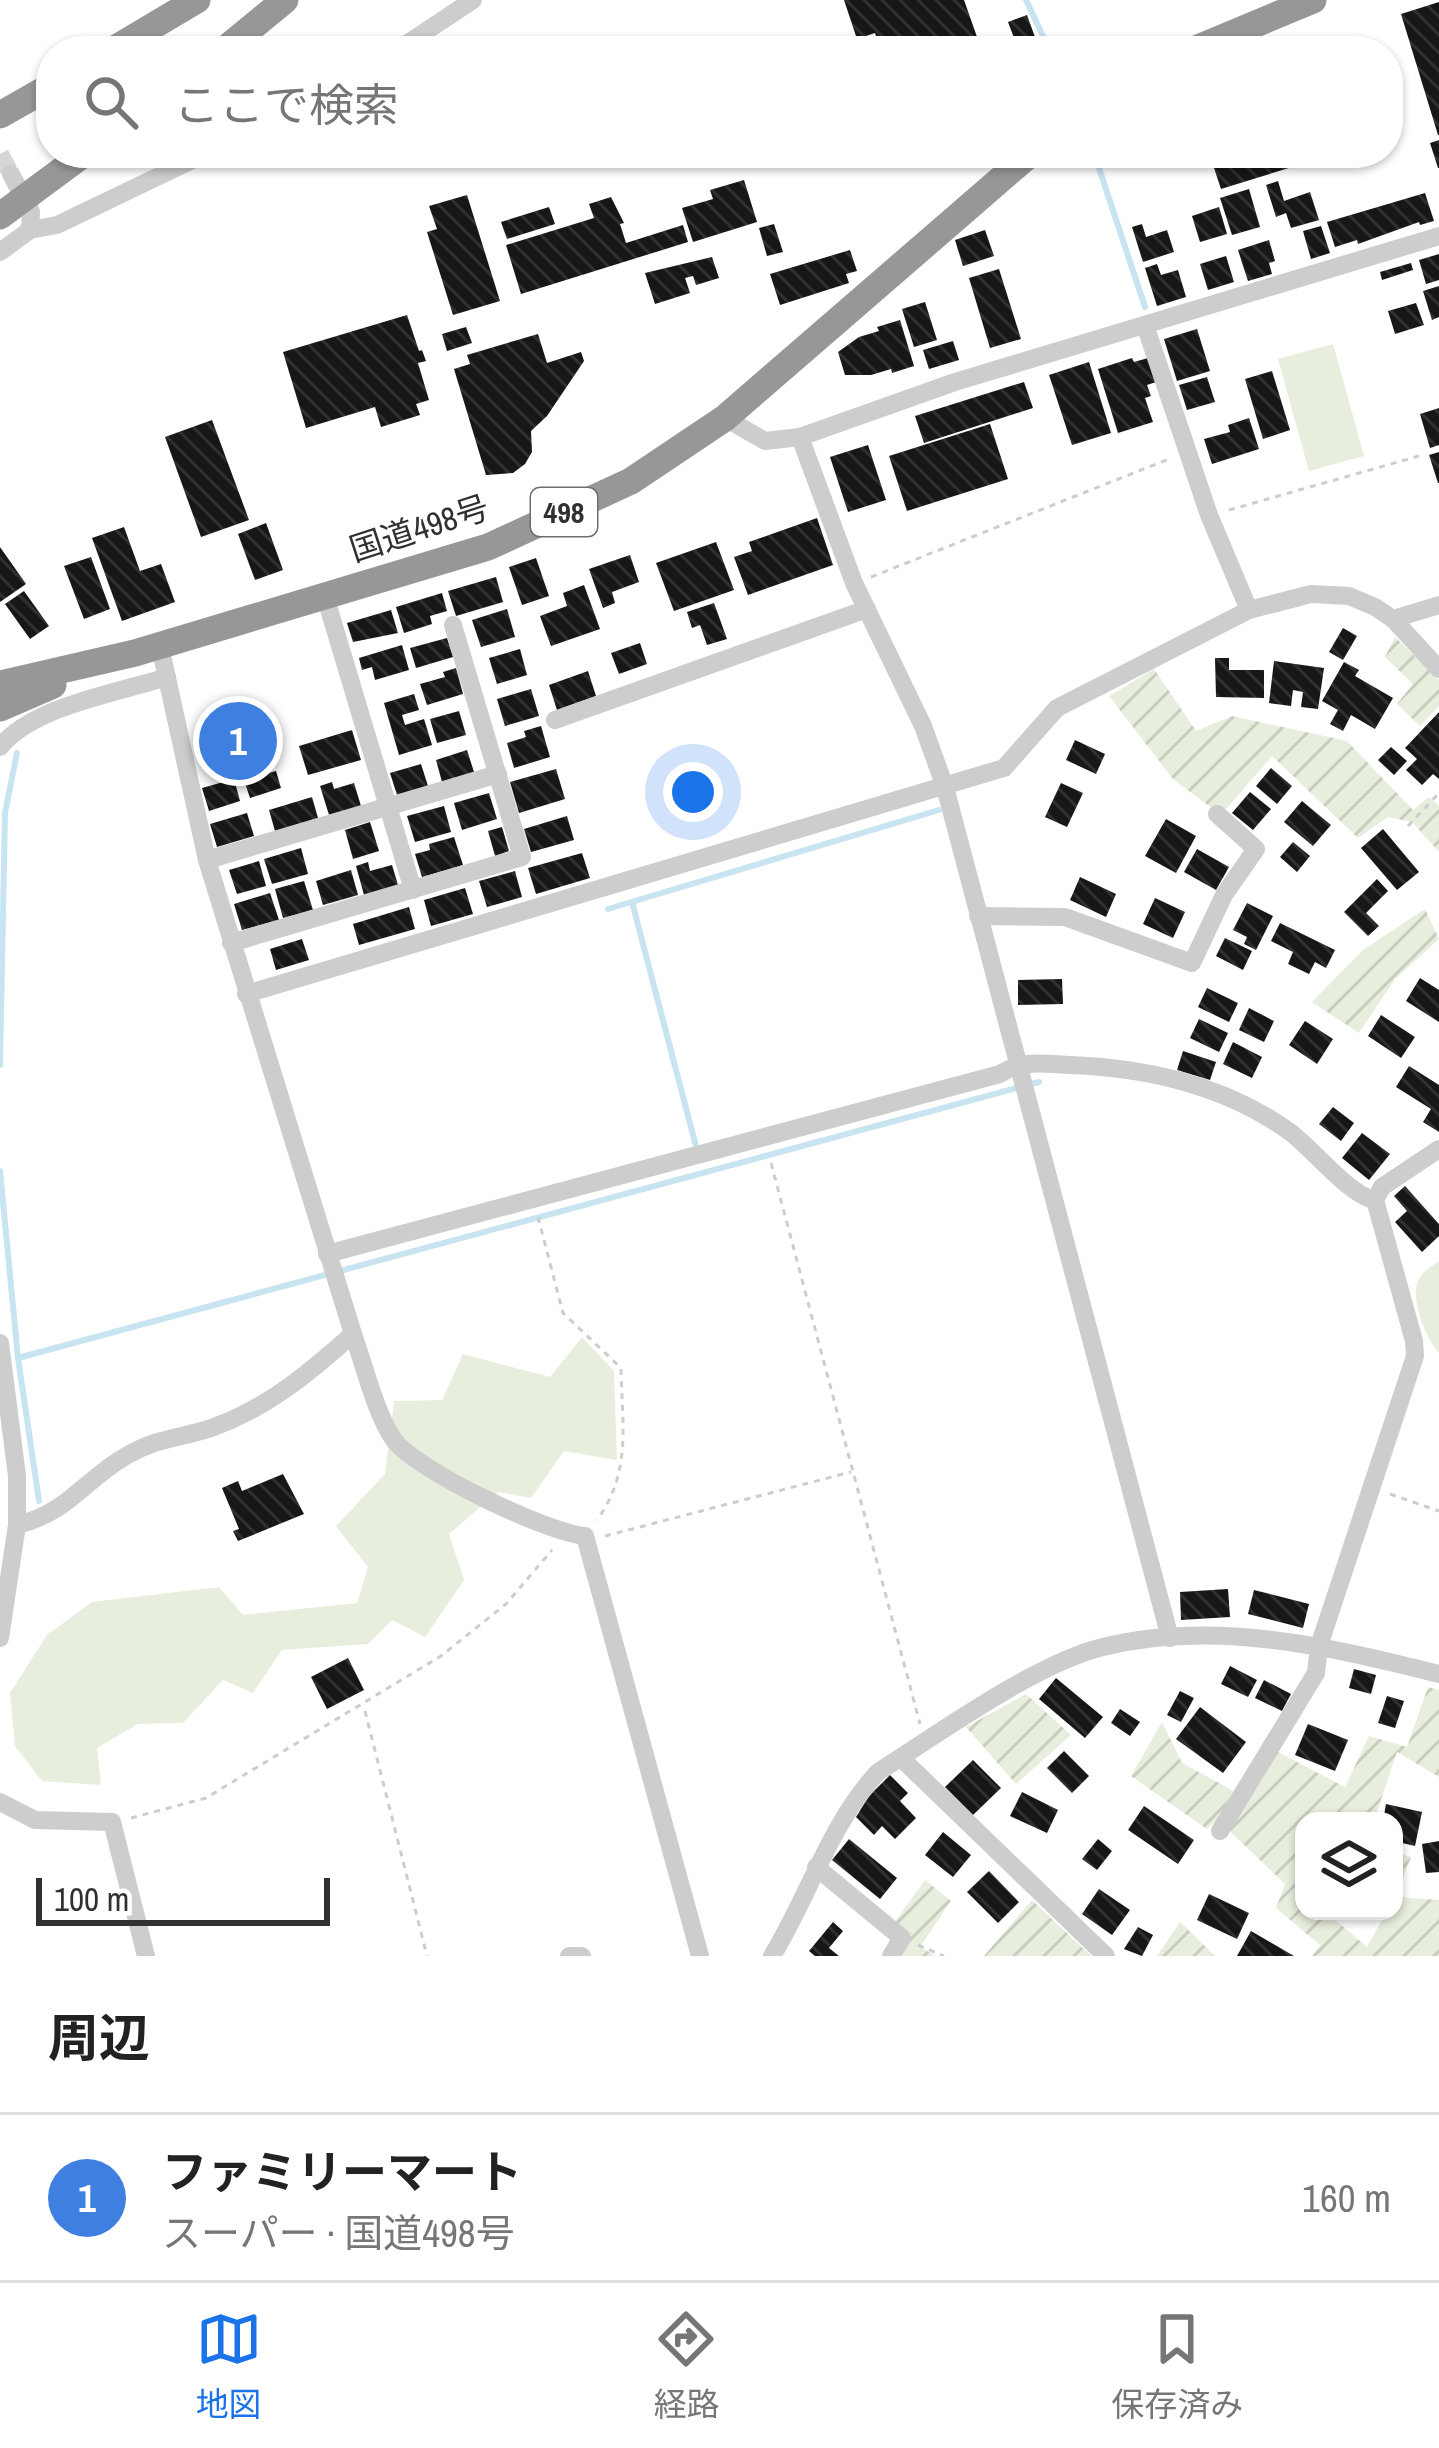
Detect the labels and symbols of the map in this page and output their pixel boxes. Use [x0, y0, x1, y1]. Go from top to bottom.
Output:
street label: 国道498号 [344, 485, 494, 571]
road number: 498 [531, 488, 597, 536]
pin: 1 [199, 696, 277, 786]
your location [663, 762, 723, 822]
scale bar [36, 1872, 330, 1925]

